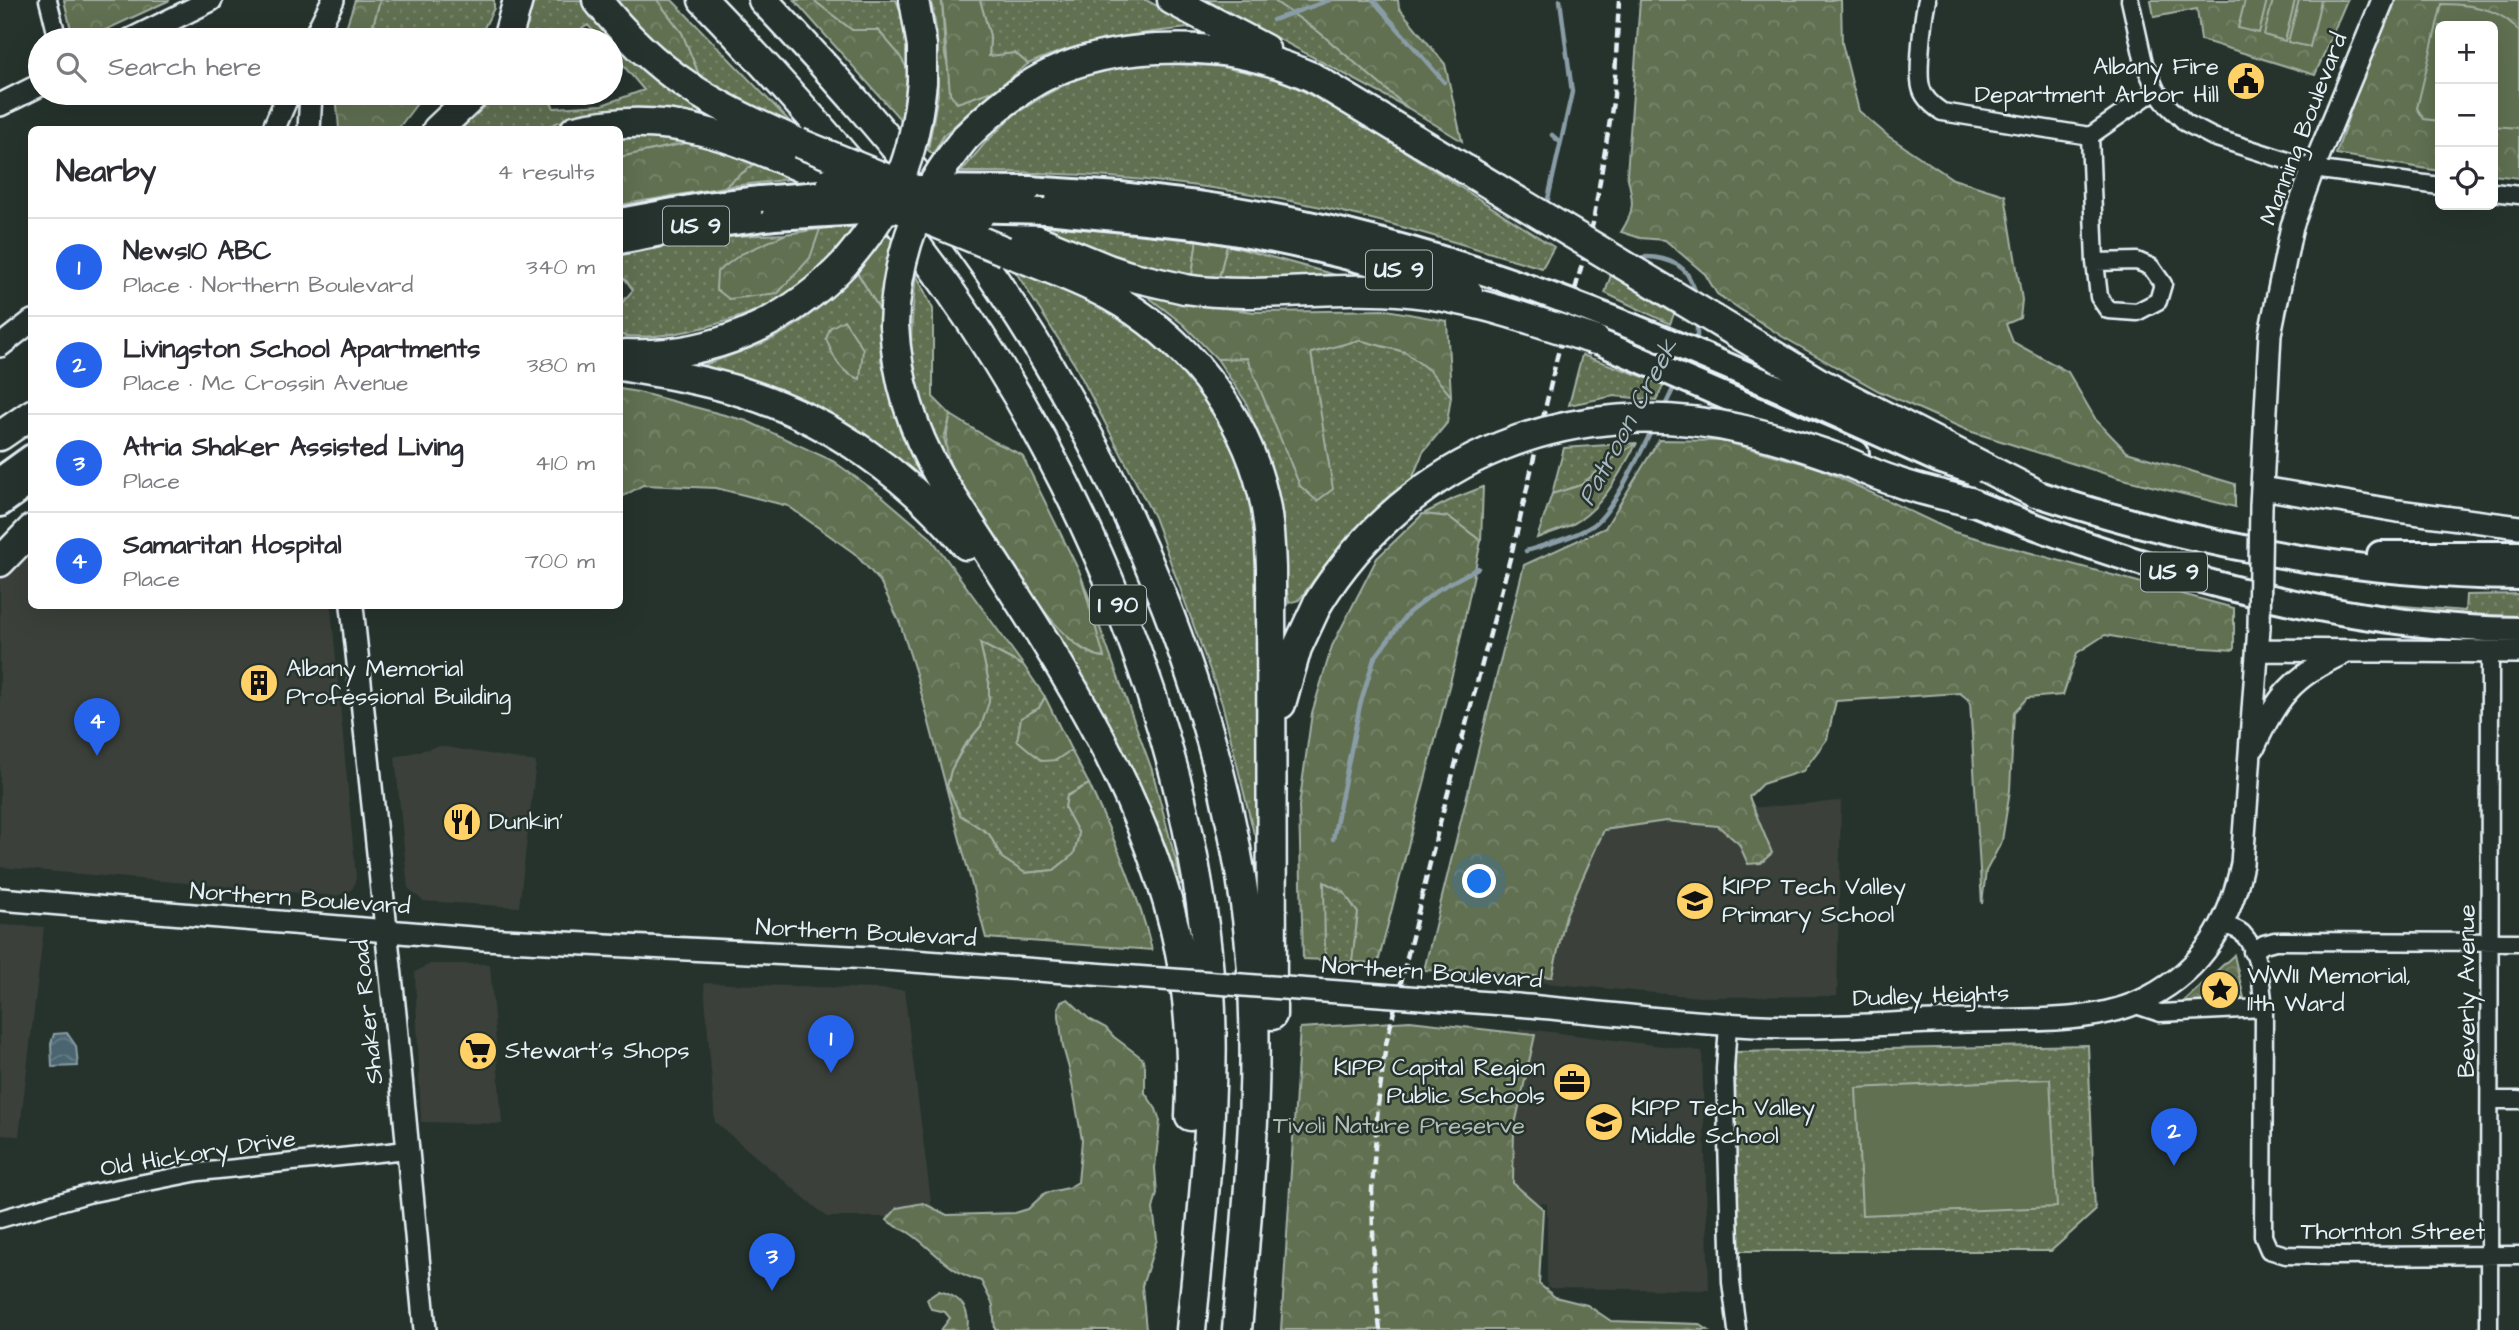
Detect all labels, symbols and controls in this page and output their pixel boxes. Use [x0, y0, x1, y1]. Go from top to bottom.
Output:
map controls [2435, 21, 2498, 210]
button: + [2435, 21, 2498, 84]
search box [28, 28, 623, 105]
street label: Manning Boulevard [2252, 28, 2357, 230]
icon: search [52, 48, 90, 86]
text: Search here [108, 49, 261, 85]
place label: Albany Fire Department Arbor Hill [1975, 50, 2219, 112]
public building icon: Albany Fire Department Arbor Hill [2225, 60, 2267, 102]
button: − [2435, 84, 2498, 147]
button: locate [2435, 147, 2498, 210]
text: Nearby [56, 151, 156, 193]
text: 4 results [497, 156, 595, 188]
road number: US 9 [663, 206, 729, 246]
text: News10 ABC [123, 233, 271, 269]
road number: US 9 [1366, 250, 1432, 290]
text: 1 [78, 251, 80, 283]
text: 340 m [526, 251, 595, 283]
text: Place · Northern Boulevard [123, 269, 413, 301]
text: Livingston School Apartments [123, 331, 480, 367]
water label: Patroon Creek [1569, 331, 1688, 512]
text: 2 [72, 349, 86, 381]
text: 380 m [527, 349, 595, 381]
text: Place · Mc Crossin Avenue [123, 367, 408, 399]
text: Atria Shaker Assisted Living [123, 429, 464, 465]
text: 3 [73, 447, 85, 479]
text: 410 m [535, 447, 595, 479]
text: Place [123, 465, 180, 497]
text: Samaritan Hospital [123, 527, 342, 563]
text: 4 [71, 545, 87, 577]
text: 700 m [525, 545, 595, 577]
road number: US 9 [2141, 552, 2207, 592]
text: Place [123, 563, 180, 595]
road number: I 90 [1090, 586, 1146, 624]
place label: Albany Memorial Professional Building [286, 652, 511, 715]
building icon: Albany Memorial Professional Building [238, 662, 280, 704]
pin: 4 [74, 698, 120, 756]
restaurant icon: Dunkin' [441, 801, 483, 843]
place label: Dunkin' [489, 805, 563, 839]
your location [1462, 864, 1496, 898]
place label: KIPP Tech Valley Primary School [1722, 870, 1906, 933]
street label: Northern Boulevard [189, 874, 411, 924]
school or university icon: KIPP Tech Valley Primary School [1674, 880, 1716, 922]
street label: Beverly Avenue [2450, 904, 2485, 1078]
street label: Northern Boulevard [755, 910, 977, 956]
street label: Shaker Road [344, 938, 392, 1086]
street label: Northern Boulevard [1321, 948, 1543, 998]
place label: WWII Memorial, 11th Ward [2247, 959, 2411, 1021]
place icon: WWII Memorial, 11th Ward [2199, 969, 2241, 1011]
street label: Dudley Heights [1852, 976, 2010, 1017]
pin: 1 [808, 1015, 854, 1073]
supermarket icon: Stewart's Shops [457, 1030, 499, 1072]
place label: Stewart's Shops [505, 1034, 689, 1068]
place label: KIPP Capital Region Public Schools [1334, 1051, 1545, 1113]
office icon: KIPP Capital Region Public Schools [1551, 1061, 1593, 1103]
place label: KIPP Tech Valley Middle School [1631, 1091, 1815, 1153]
school or university icon: KIPP Tech Valley Middle School [1583, 1101, 1625, 1143]
pin: 2 [2151, 1108, 2197, 1166]
park label: Tivoli Nature Preserve [1273, 1109, 1525, 1143]
street label: Old Hickory Drive [98, 1122, 298, 1187]
street label: Thornton Street [2301, 1215, 2486, 1249]
pin: 3 [749, 1233, 795, 1291]

